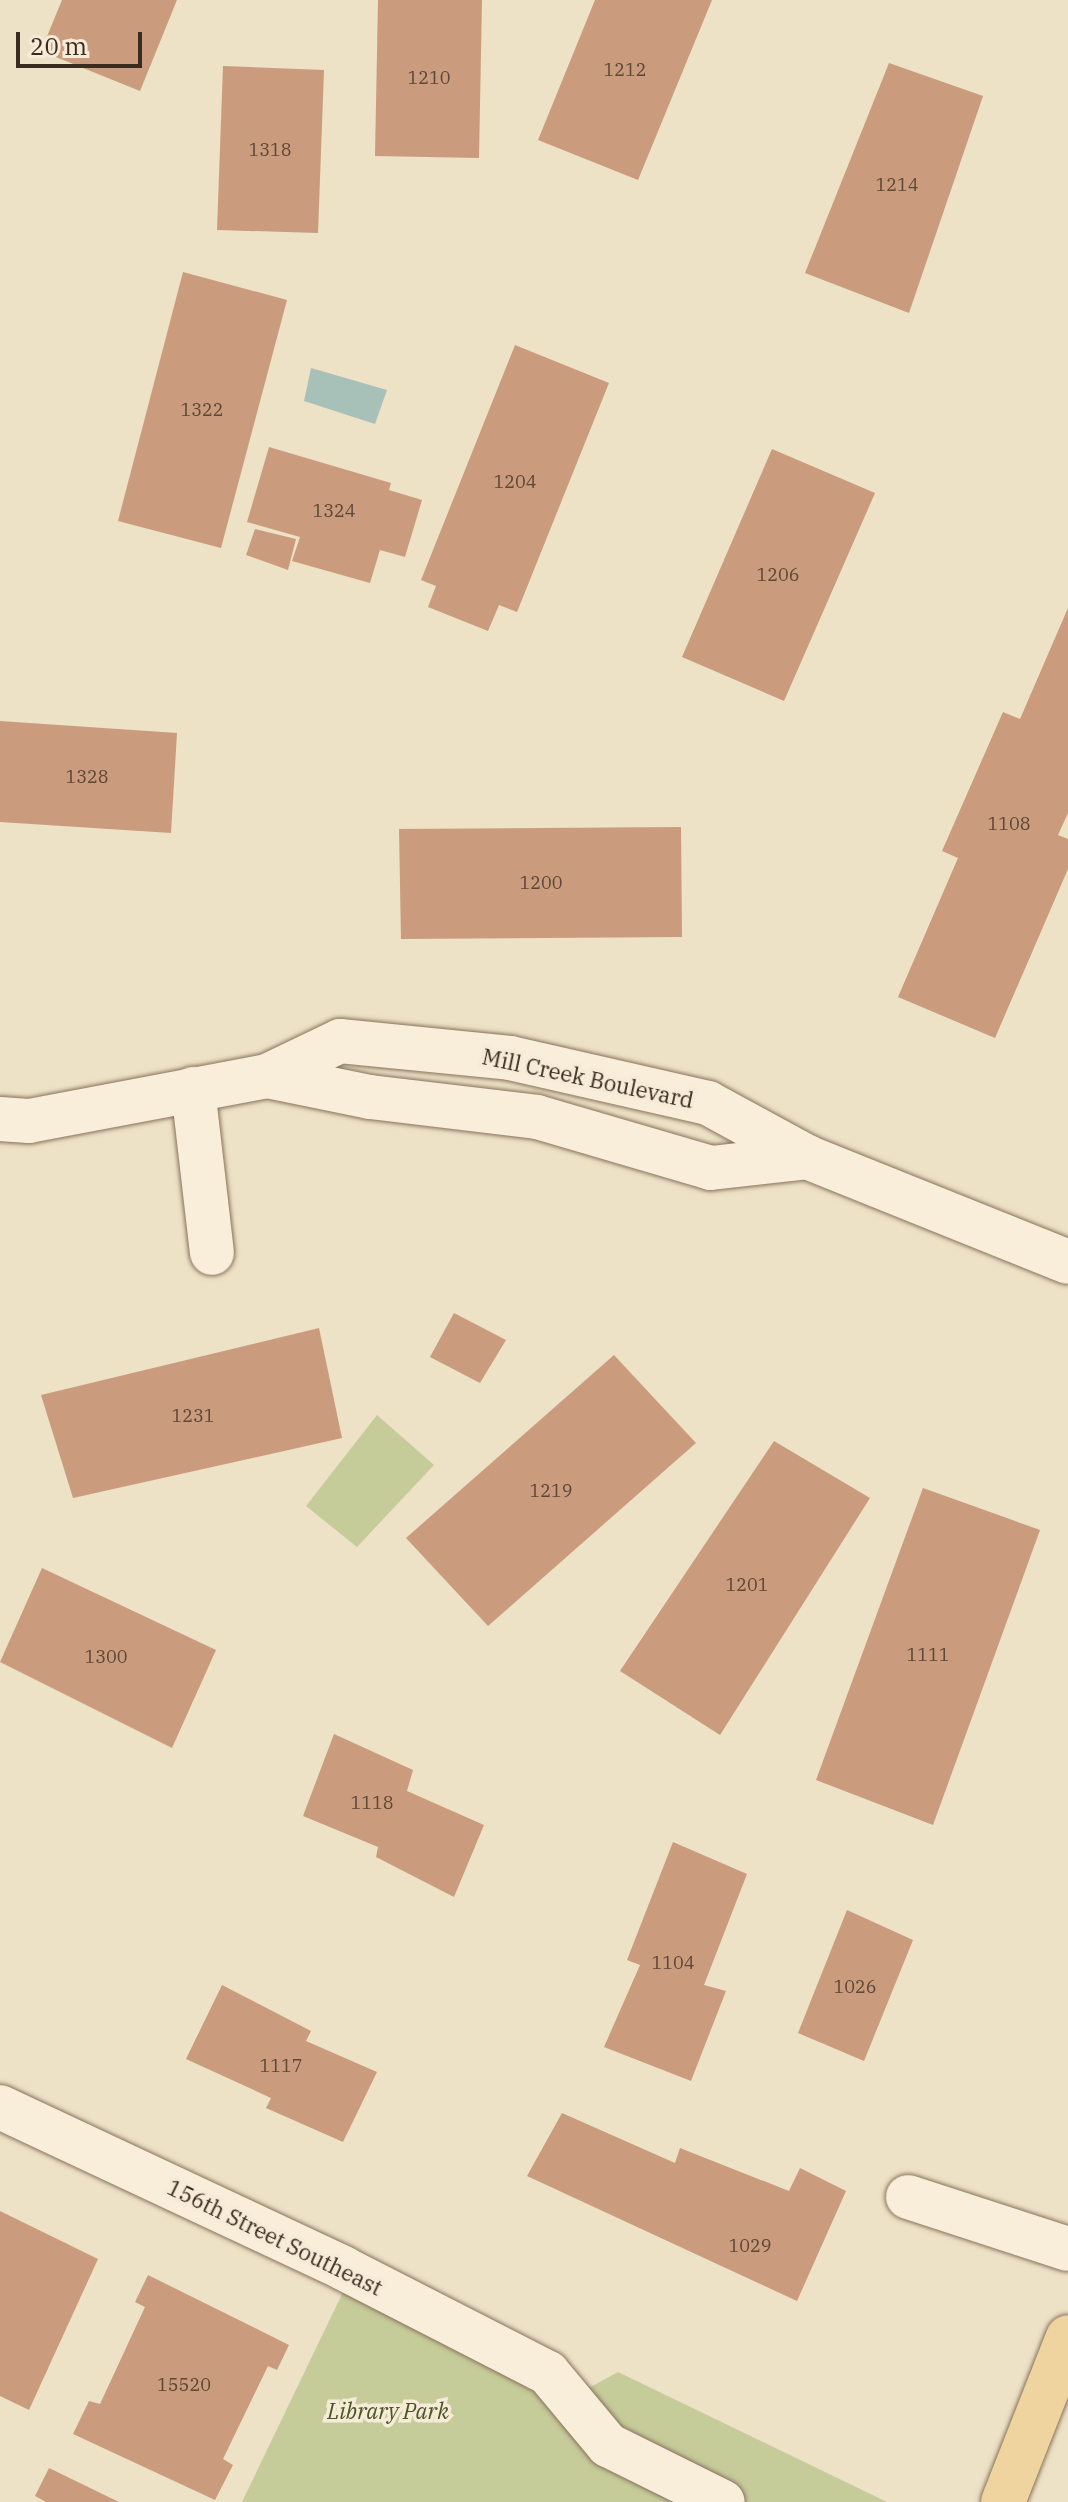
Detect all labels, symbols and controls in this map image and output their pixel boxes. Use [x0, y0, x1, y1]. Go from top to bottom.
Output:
scale bar [20, 16, 146, 66]
text: 20 m [30, 30, 87, 62]
house number: 1212 [603, 59, 647, 81]
house number: 1210 [407, 67, 451, 89]
house number: 1318 [248, 139, 292, 161]
house number: 1214 [875, 174, 919, 196]
house number: 1322 [180, 399, 224, 421]
house number: 1204 [493, 471, 537, 493]
house number: 1324 [312, 500, 356, 522]
house number: 1206 [756, 564, 800, 586]
house number: 1328 [65, 766, 109, 788]
house number: 1108 [987, 813, 1031, 835]
house number: 1200 [519, 872, 563, 894]
street label: Mill Creek Boulevard [480, 1043, 696, 1113]
house number: 1231 [171, 1405, 215, 1427]
house number: 1219 [529, 1480, 573, 1502]
house number: 1201 [725, 1574, 769, 1596]
house number: 1111 [906, 1644, 950, 1666]
house number: 1300 [84, 1646, 128, 1668]
house number: 1118 [350, 1792, 394, 1814]
house number: 1104 [651, 1952, 695, 1974]
house number: 1026 [833, 1976, 877, 1998]
house number: 1117 [259, 2055, 303, 2077]
street label: 156th Street Southeast [163, 2173, 387, 2301]
house number: 1029 [728, 2235, 772, 2257]
house number: 15520 [157, 2374, 211, 2396]
park label: Library Park [327, 2398, 449, 2424]

